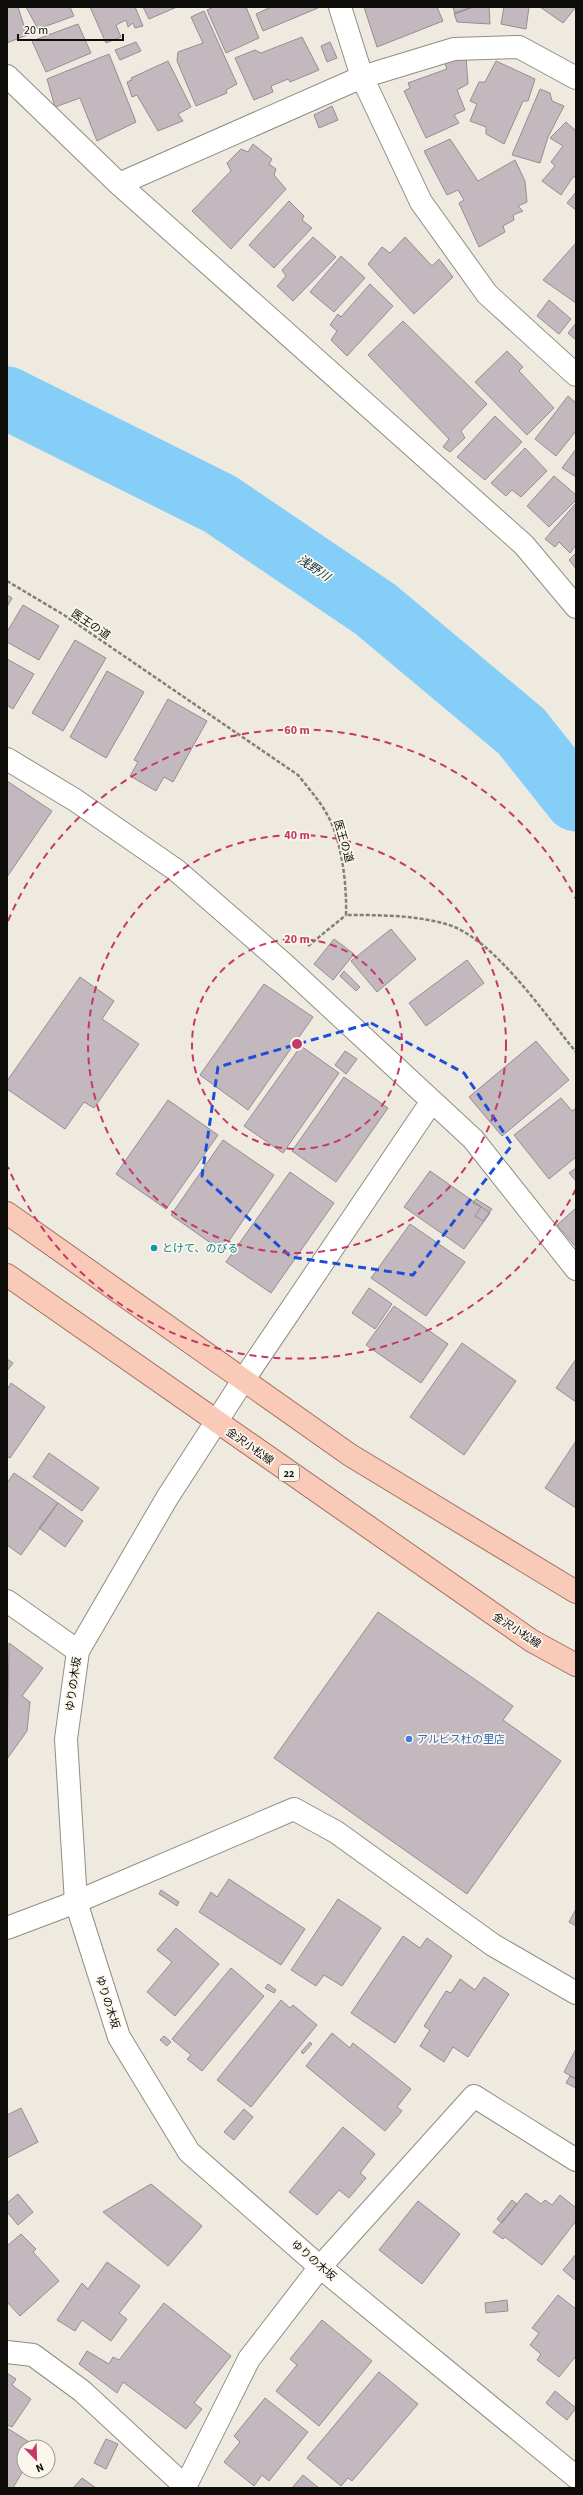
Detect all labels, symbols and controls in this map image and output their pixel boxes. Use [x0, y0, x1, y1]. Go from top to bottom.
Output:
scale bar [18, 16, 123, 42]
text: 20 m [24, 22, 48, 39]
water label: 浅野川 [294, 551, 335, 587]
street label: 医王の道 [68, 606, 113, 643]
text: 60 m [284, 722, 310, 739]
street label: 医王の道 [330, 818, 357, 864]
text: 40 m [284, 827, 310, 844]
text: 20 m [284, 931, 310, 948]
centre of rings [290, 1037, 304, 1051]
place label: とけて、のびる [162, 1241, 238, 1256]
marker: とけて、のびる [149, 1243, 159, 1253]
street label: 金沢小松線 [223, 1424, 277, 1468]
road number: 22 [279, 1465, 299, 1481]
street label: 金沢小松線 [490, 1609, 544, 1652]
street label: ゆりの木坂 [62, 1656, 85, 1712]
place label: アルビス杜の里店 [417, 1732, 505, 1747]
marker: アルビス杜の里店 [404, 1734, 414, 1744]
street label: ゆりの木坂 [92, 1974, 123, 2031]
street label: ゆりの木坂 [288, 2237, 339, 2284]
north arrow [16, 2439, 56, 2479]
text: N [33, 2459, 46, 2476]

